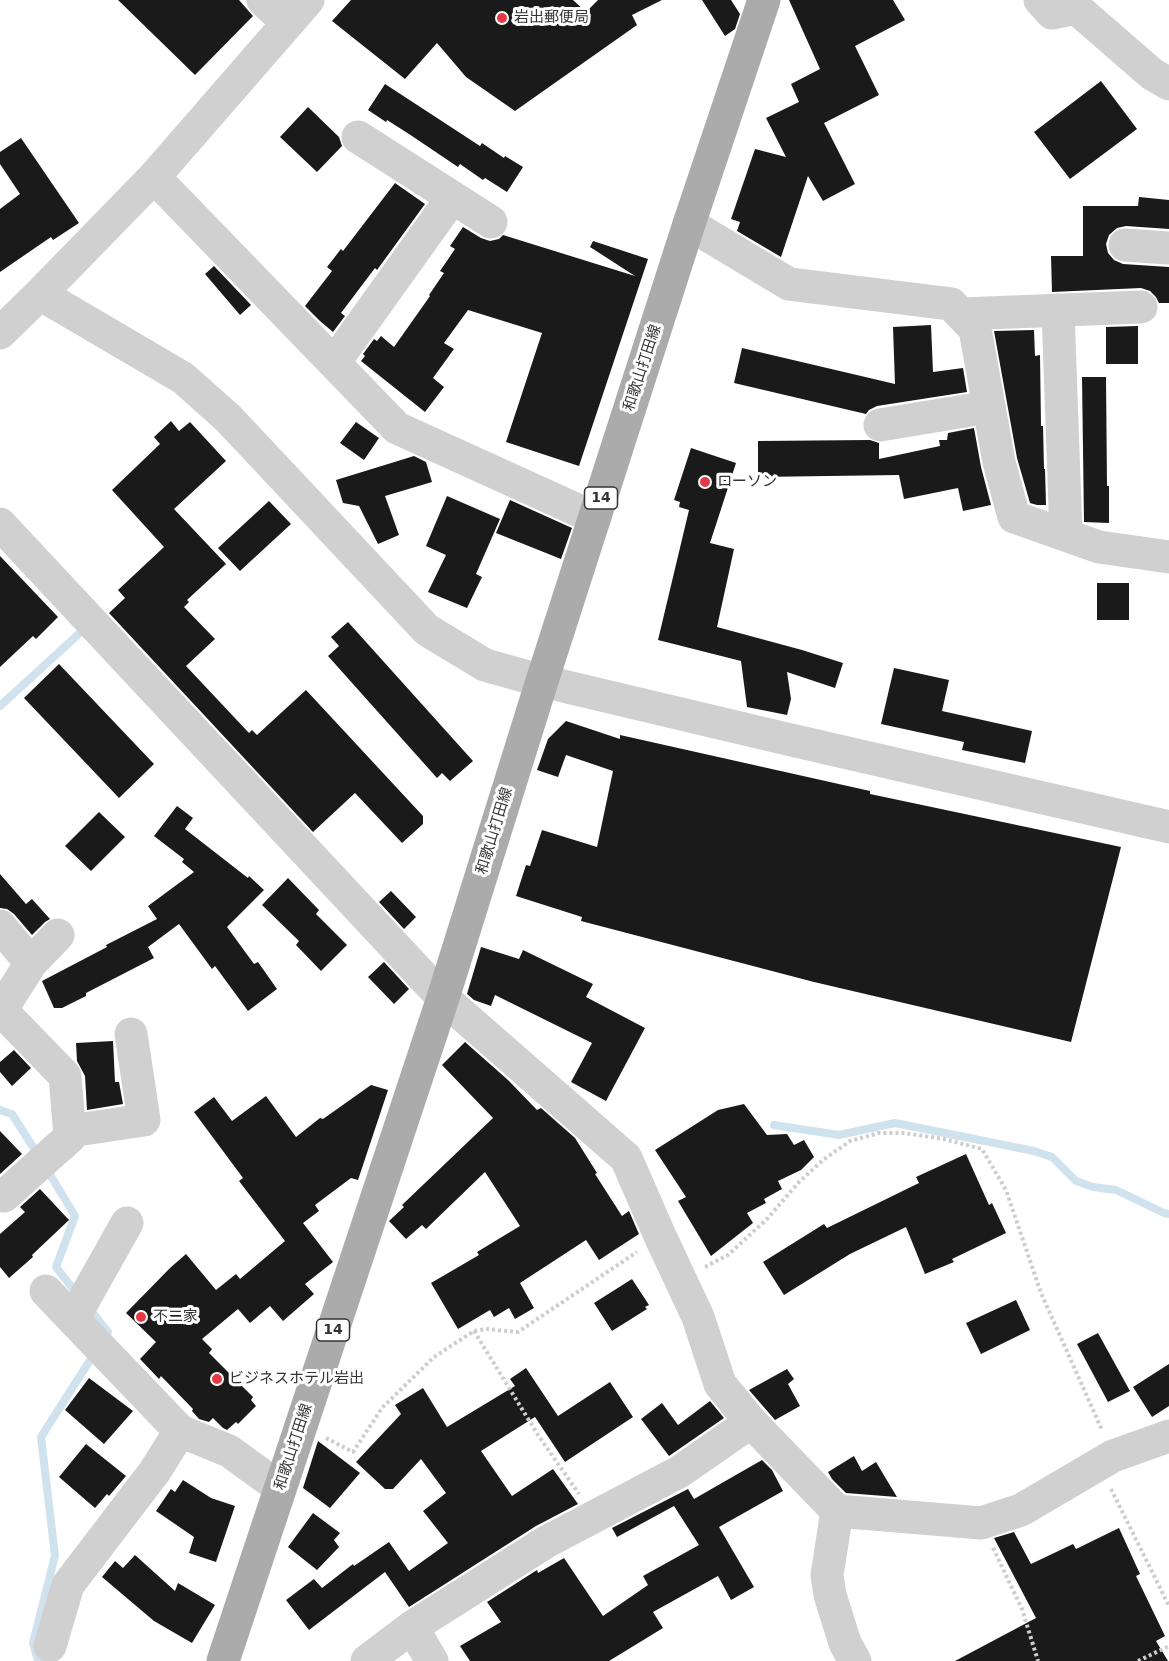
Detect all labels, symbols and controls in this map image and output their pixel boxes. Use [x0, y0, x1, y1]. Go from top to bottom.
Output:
place label: 岩出郵便局 [514, 9, 589, 27]
marker: 岩出郵便局 [495, 11, 509, 25]
street label: 和歌山打田線 [621, 322, 665, 414]
place label: ローソン [717, 473, 777, 491]
marker: ローソン [698, 475, 712, 489]
road number: 14 [584, 487, 618, 509]
street label: 和歌山打田線 [473, 785, 517, 877]
place label: 不二家 [153, 1308, 198, 1326]
marker: 不二家 [134, 1310, 148, 1324]
road number: 14 [316, 1319, 350, 1341]
place label: ビジネスホテル岩出 [229, 1370, 364, 1388]
marker: ビジネスホテル岩出 [210, 1372, 224, 1386]
street label: 和歌山打田線 [272, 1401, 316, 1493]

